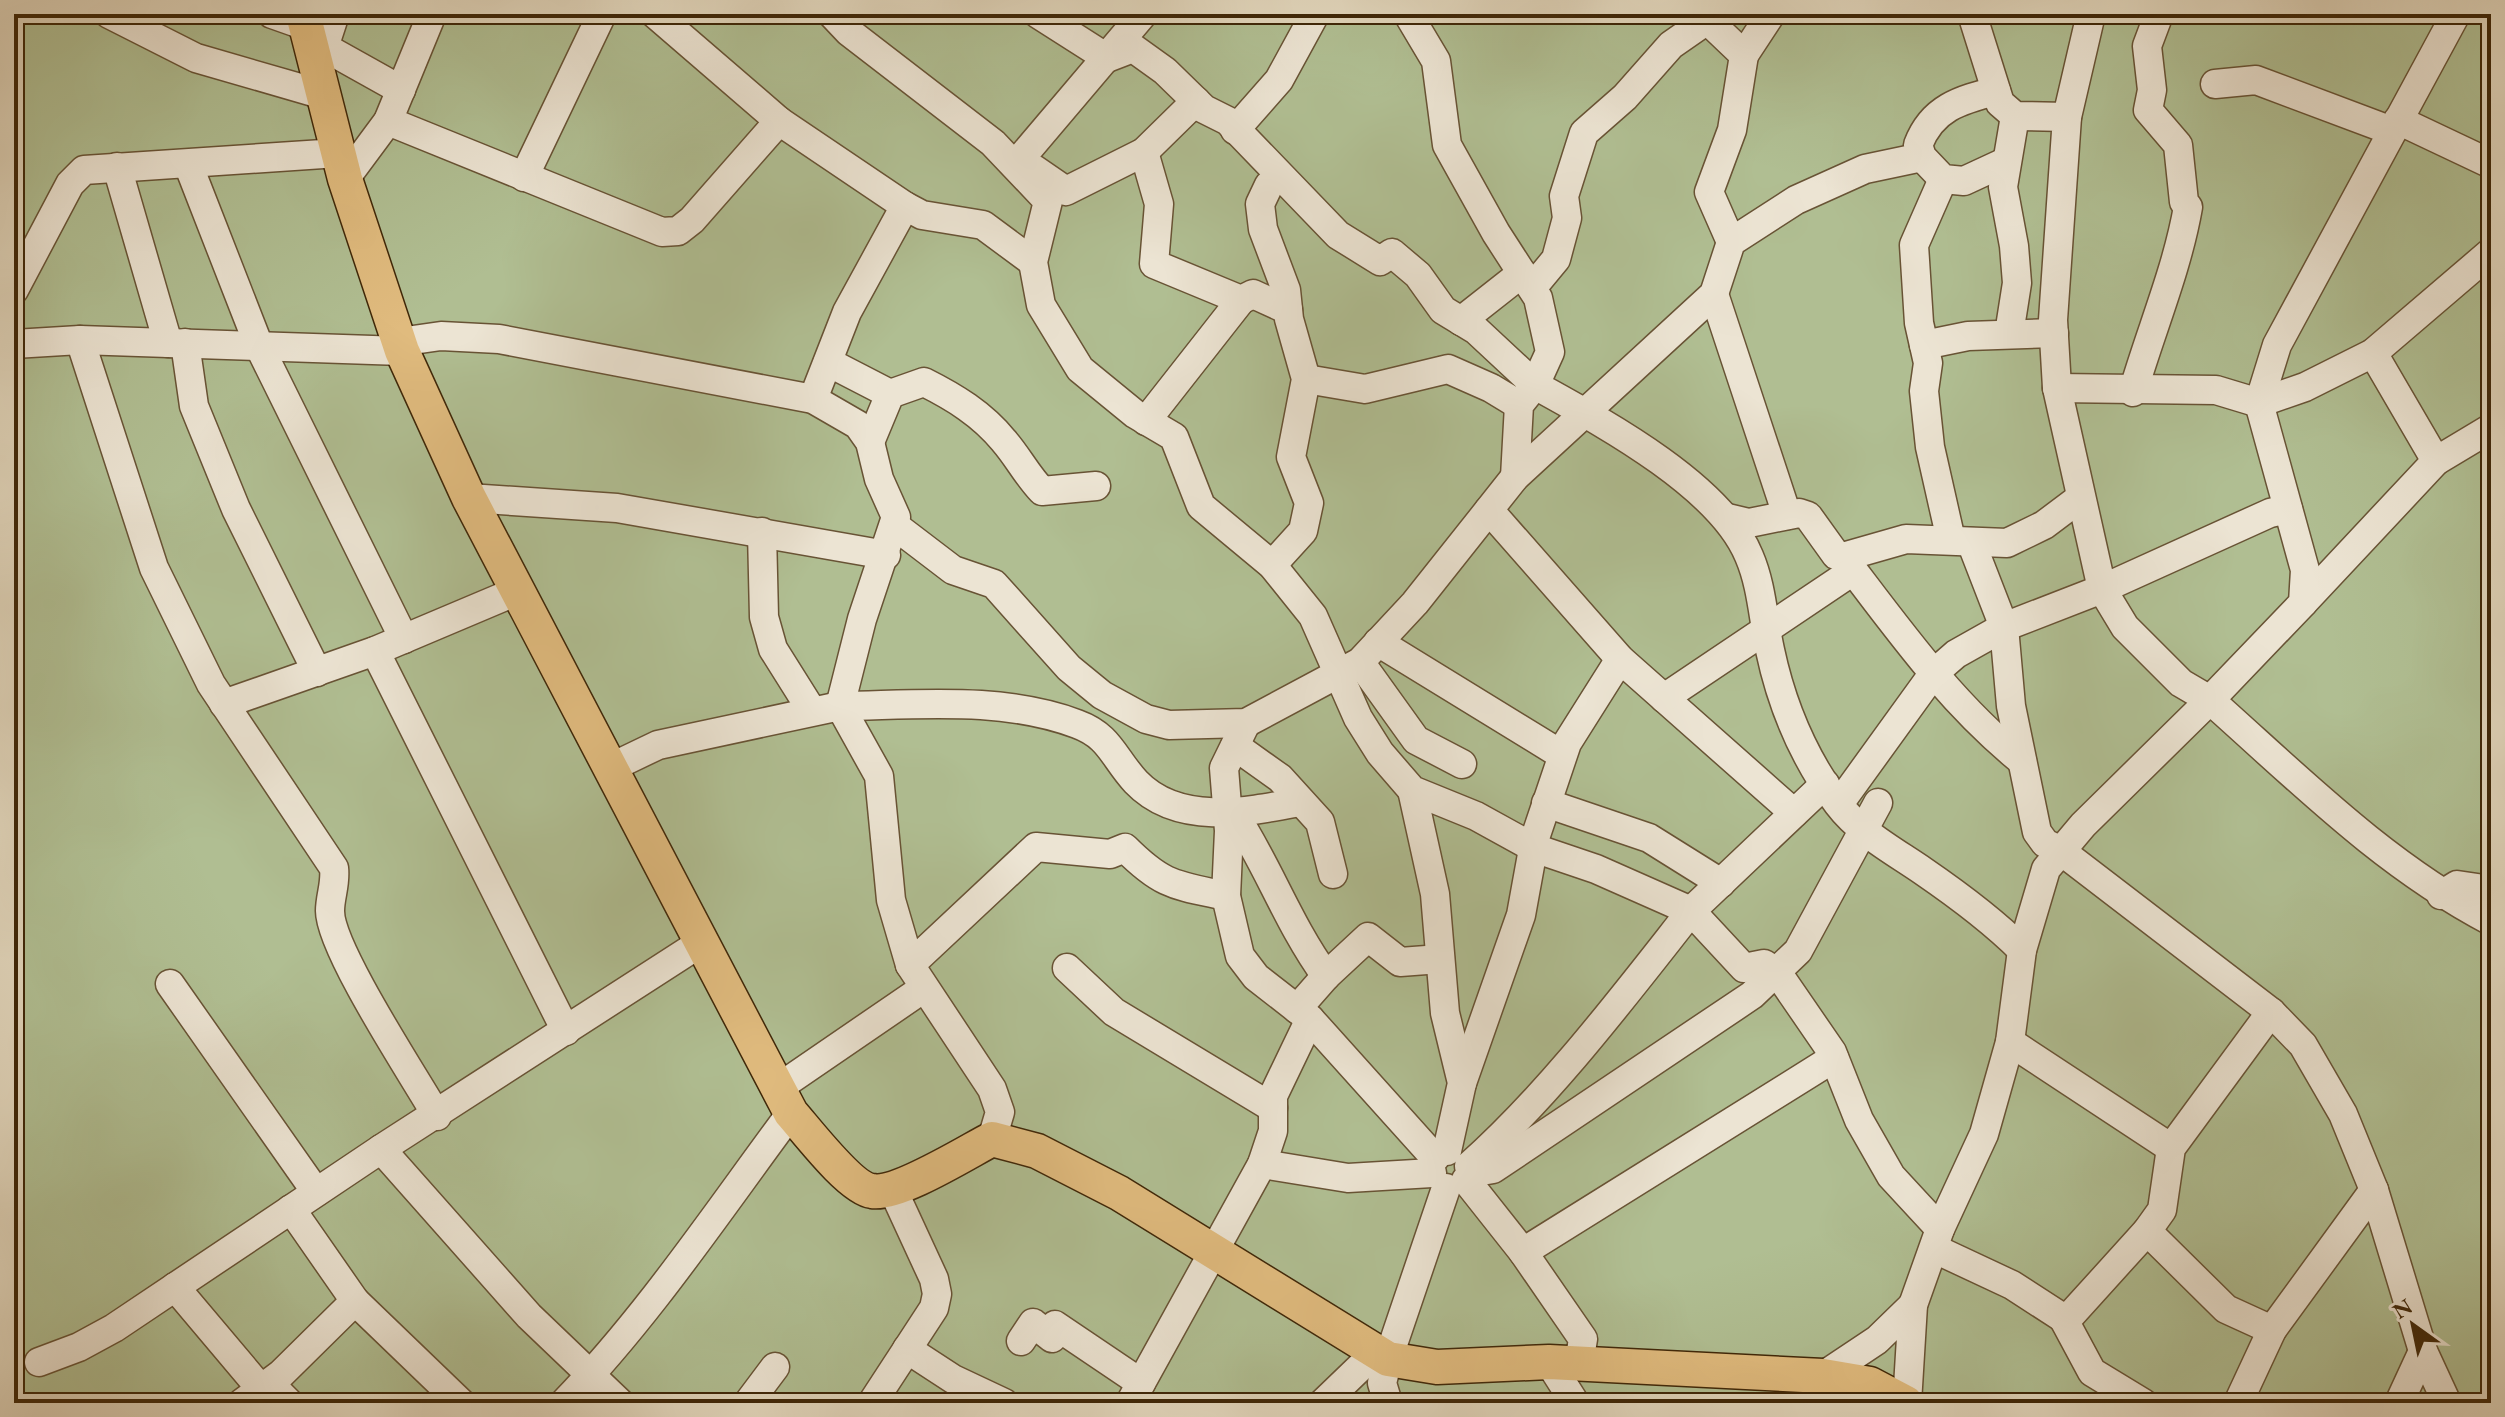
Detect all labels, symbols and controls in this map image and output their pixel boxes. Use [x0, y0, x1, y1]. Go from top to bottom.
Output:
north arrow [2373, 1285, 2453, 1365]
text: N [2387, 1292, 2418, 1326]

